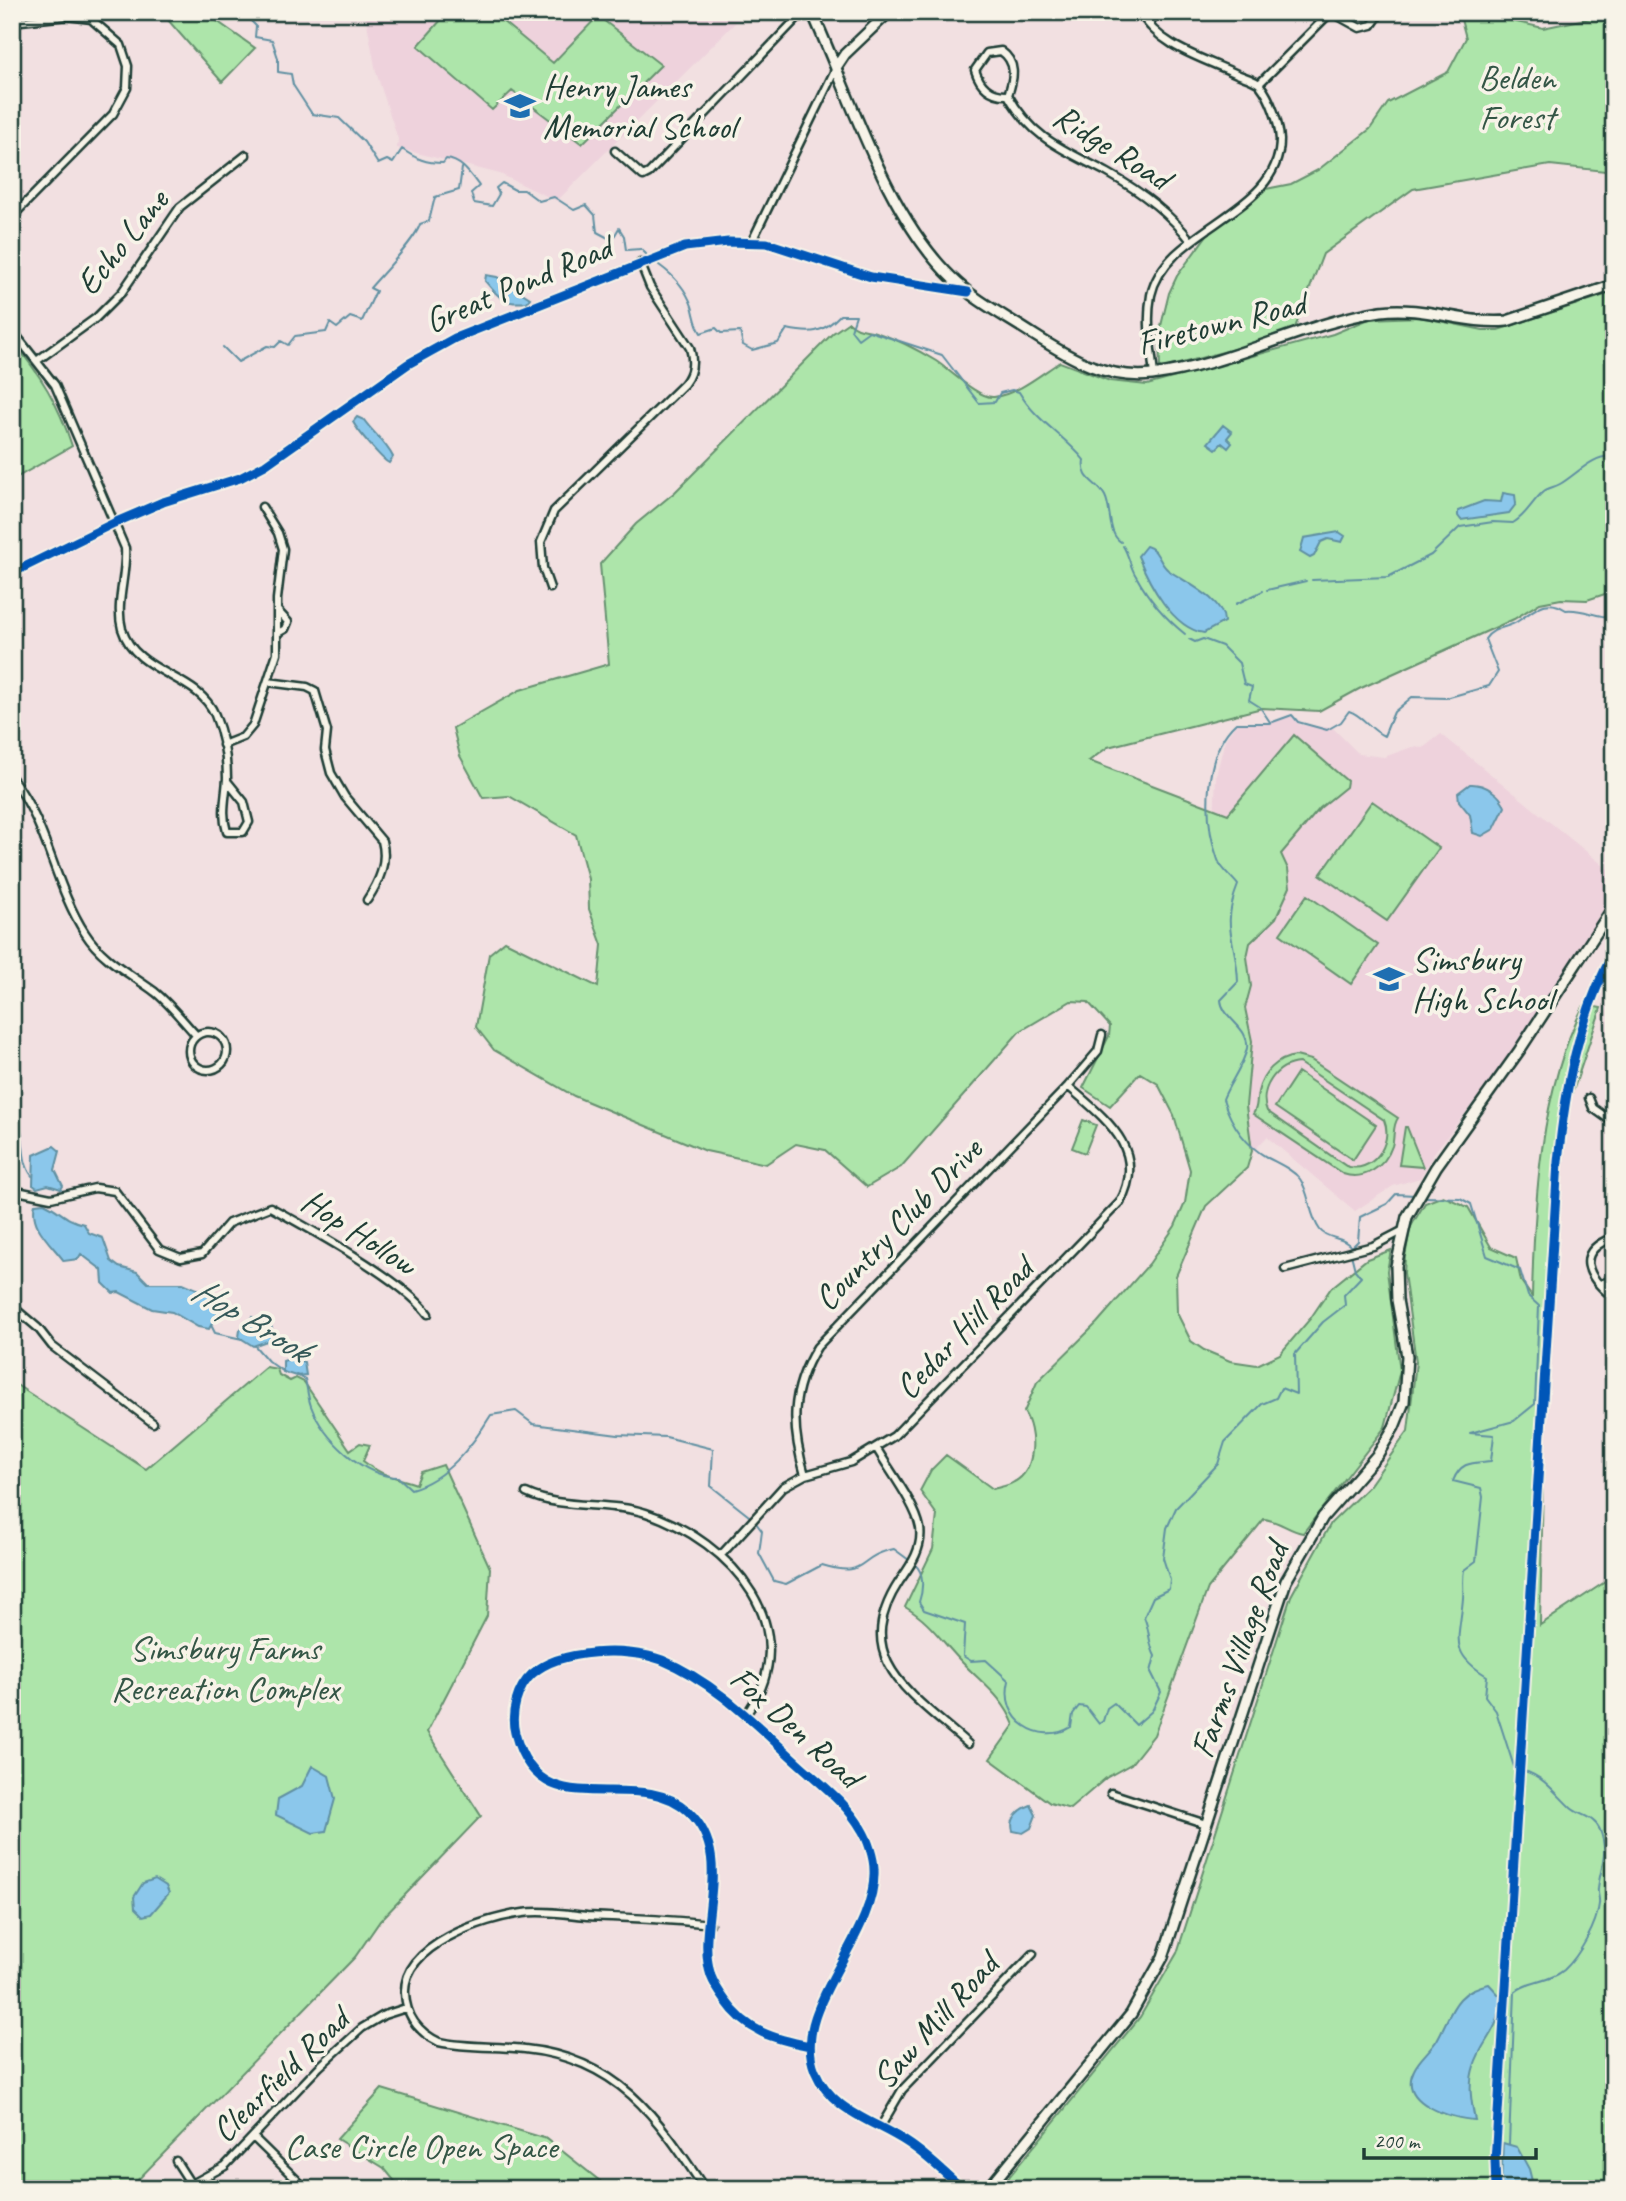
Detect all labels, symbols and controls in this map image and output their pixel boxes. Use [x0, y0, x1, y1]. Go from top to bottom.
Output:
park label: Belden Forest [1479, 55, 1559, 140]
place label: Henry James Memorial School [543, 64, 742, 149]
school or university icon: Henry James Memorial School [503, 89, 537, 123]
street label: Ridge Road [1045, 93, 1184, 203]
street label: Echo Lane [66, 178, 180, 304]
street label: Great Pond Road [418, 222, 623, 343]
street label: Firetown Road [1132, 279, 1315, 366]
place label: Simsbury High School [1412, 937, 1558, 1022]
school or university icon: Simsbury High School [1372, 962, 1406, 996]
street label: Country Club Drive [804, 1126, 994, 1320]
street label: Hop Hollow [293, 1178, 427, 1287]
street label: Cedar Hill Road [885, 1244, 1047, 1409]
water label: Hop Brook [184, 1266, 325, 1376]
street label: Farms Village Road [1179, 1531, 1301, 1764]
park label: Simsbury Farms Recreation Complex [111, 1626, 342, 1711]
street label: Fox Den Road [721, 1656, 875, 1802]
street label: Saw Mill Road [862, 1939, 1012, 2099]
street label: Clearfield Road [202, 1994, 362, 2152]
scale bar [1364, 2117, 1535, 2161]
park label: Case Circle Open Space [285, 2124, 560, 2169]
text: 200 m [1374, 2128, 1421, 2154]

